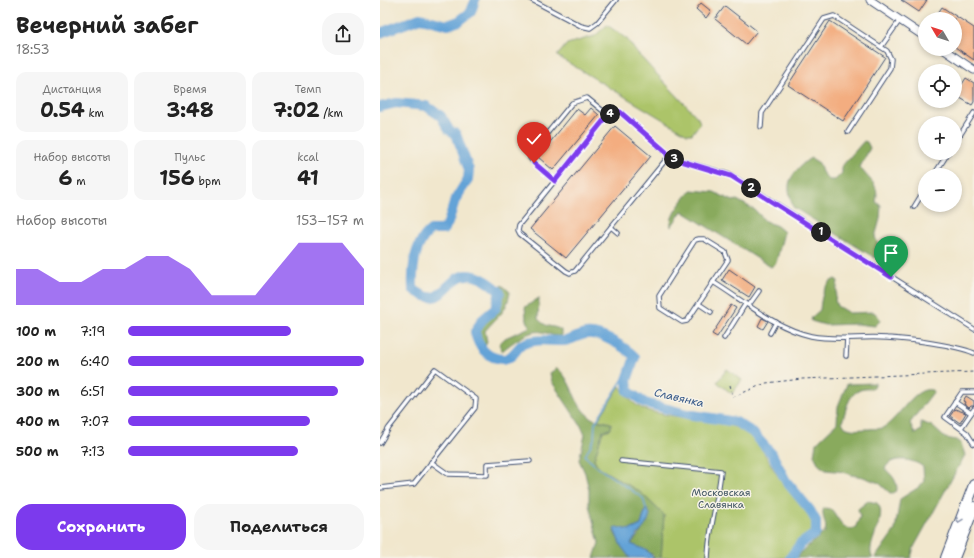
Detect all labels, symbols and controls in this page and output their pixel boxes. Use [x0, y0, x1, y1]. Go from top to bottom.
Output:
text: Вечерний забег [16, 11, 198, 40]
north arrow [918, 12, 962, 56]
map controls [918, 12, 962, 212]
button: share [322, 13, 364, 55]
text: 18:53 [16, 41, 50, 58]
button: locate [918, 64, 962, 108]
text: Дистанция [42, 82, 102, 97]
text: Время [173, 82, 207, 97]
text: Темп [295, 82, 321, 97]
text: 0.54 [40, 97, 85, 123]
text: 3:48 [166, 97, 214, 123]
text: 7:02 [273, 97, 320, 123]
pin: 4 [600, 104, 620, 124]
text: km [85, 106, 104, 121]
text: /km [320, 106, 343, 121]
text: 4 [606, 106, 614, 121]
button: + [918, 116, 962, 160]
pin [517, 122, 551, 163]
icon: check [523, 128, 545, 150]
pin: 3 [664, 149, 684, 169]
text: Набор высоты [33, 150, 111, 165]
text: Пульс [175, 150, 205, 165]
text: kcal [297, 150, 319, 165]
text: 3 [670, 151, 678, 166]
text: 6 [58, 165, 72, 191]
text: 156 [159, 165, 195, 191]
text: 41 [297, 165, 319, 191]
button: − [918, 168, 962, 212]
text: m [72, 174, 86, 189]
text: bpm [195, 174, 221, 189]
pin: 2 [741, 178, 761, 198]
text: 2 [747, 180, 755, 195]
text: Набор высоты [16, 212, 107, 229]
text: 153–157 m [296, 212, 364, 229]
pin: 1 [811, 222, 831, 242]
text: 1 [818, 224, 824, 239]
pin [874, 236, 908, 277]
icon: arrive [880, 242, 902, 264]
text: 100 m [16, 323, 56, 340]
text: 7:19 [80, 323, 105, 340]
text: 200 m [16, 353, 59, 370]
text: 6:40 [80, 353, 110, 370]
text: 300 m [16, 383, 60, 400]
text: 6:51 [80, 383, 105, 400]
water label: Славянка [653, 385, 706, 411]
text: 400 m [16, 413, 60, 430]
text: 7:07 [80, 413, 109, 430]
text: 500 m [16, 443, 59, 460]
text: 7:13 [80, 443, 105, 460]
park label: Московская Славянка [692, 486, 750, 511]
button: Сохранить [16, 504, 186, 550]
button: Поделиться [194, 504, 364, 550]
one-way arrow [955, 517, 963, 524]

